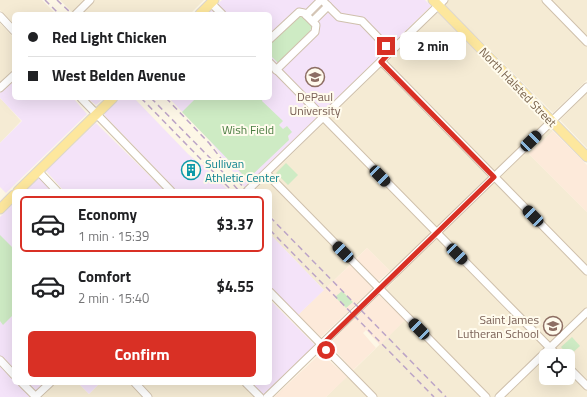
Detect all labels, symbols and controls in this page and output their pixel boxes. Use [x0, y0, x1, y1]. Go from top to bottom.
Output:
text: Red Light Chicken [52, 26, 167, 49]
callout: 2 min [400, 32, 466, 60]
text: 2 min [417, 36, 449, 56]
route end [377, 37, 395, 55]
street label: North Halsted Street [475, 43, 562, 132]
text: West Belden Avenue [52, 64, 186, 87]
school or university icon: DePaul University [304, 66, 326, 88]
place label: DePaul University [290, 87, 341, 120]
park label: Wish Field [222, 120, 274, 139]
car [518, 128, 544, 154]
place label: Sullivan Athletic Center [205, 154, 279, 187]
building icon: Sullivan Athletic Center [180, 159, 202, 181]
car [367, 163, 393, 189]
text: Economy [78, 203, 137, 226]
car [520, 203, 546, 229]
icon: car [30, 206, 66, 242]
text: $3.37 [217, 213, 254, 236]
text: 1 min · 15:39 [78, 226, 149, 246]
car [330, 239, 356, 265]
car [444, 241, 470, 267]
text: Comfort [78, 265, 131, 288]
icon: car [30, 268, 66, 304]
text: $4.55 [217, 275, 254, 298]
text: 2 min · 15:40 [78, 288, 149, 308]
place label: Saint James Lutheran School [457, 310, 539, 343]
school or university icon: Saint James Lutheran School [542, 315, 564, 337]
car [406, 316, 432, 342]
button: Confirm [28, 331, 256, 377]
route start [317, 341, 335, 359]
map controls [539, 349, 575, 385]
button: locate [539, 349, 575, 385]

